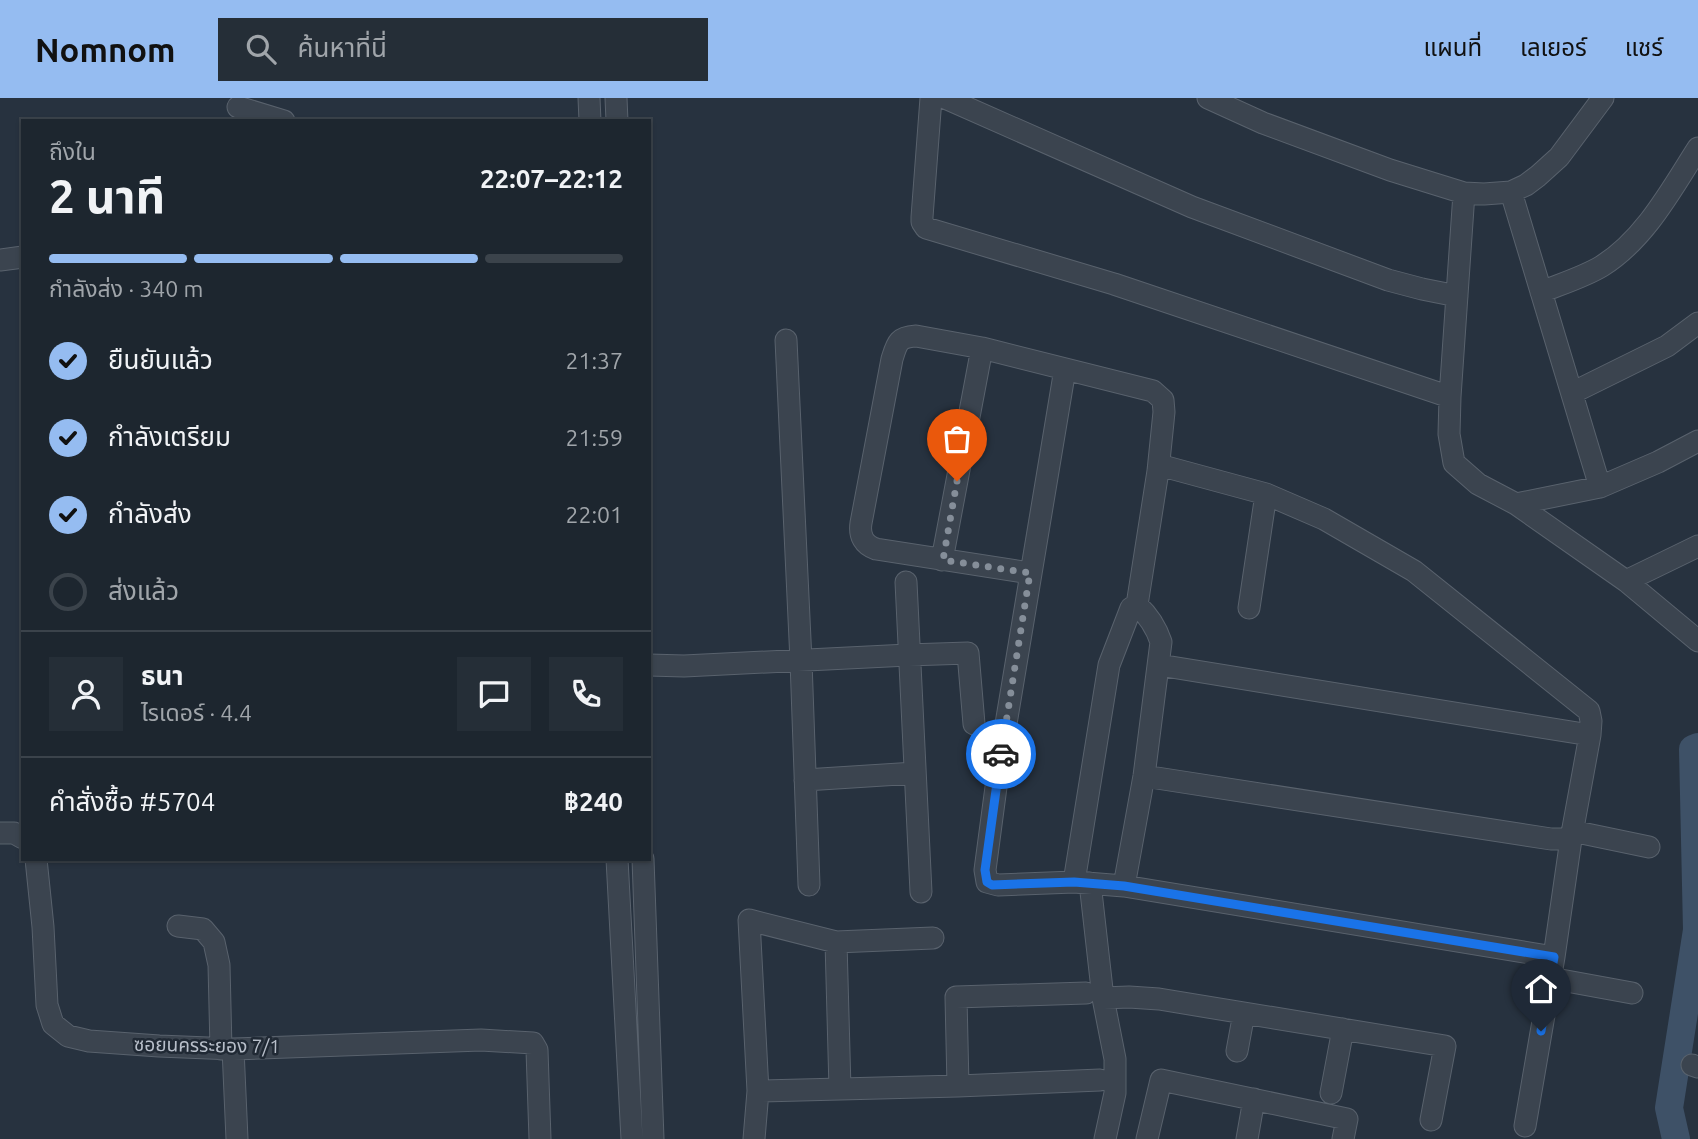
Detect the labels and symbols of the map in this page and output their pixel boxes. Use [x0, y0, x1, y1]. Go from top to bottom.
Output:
pin [927, 409, 987, 481]
courier [966, 719, 1036, 789]
pin [1511, 959, 1571, 1031]
street label: ซอยนครระยอง 7/1 [134, 1033, 280, 1057]

